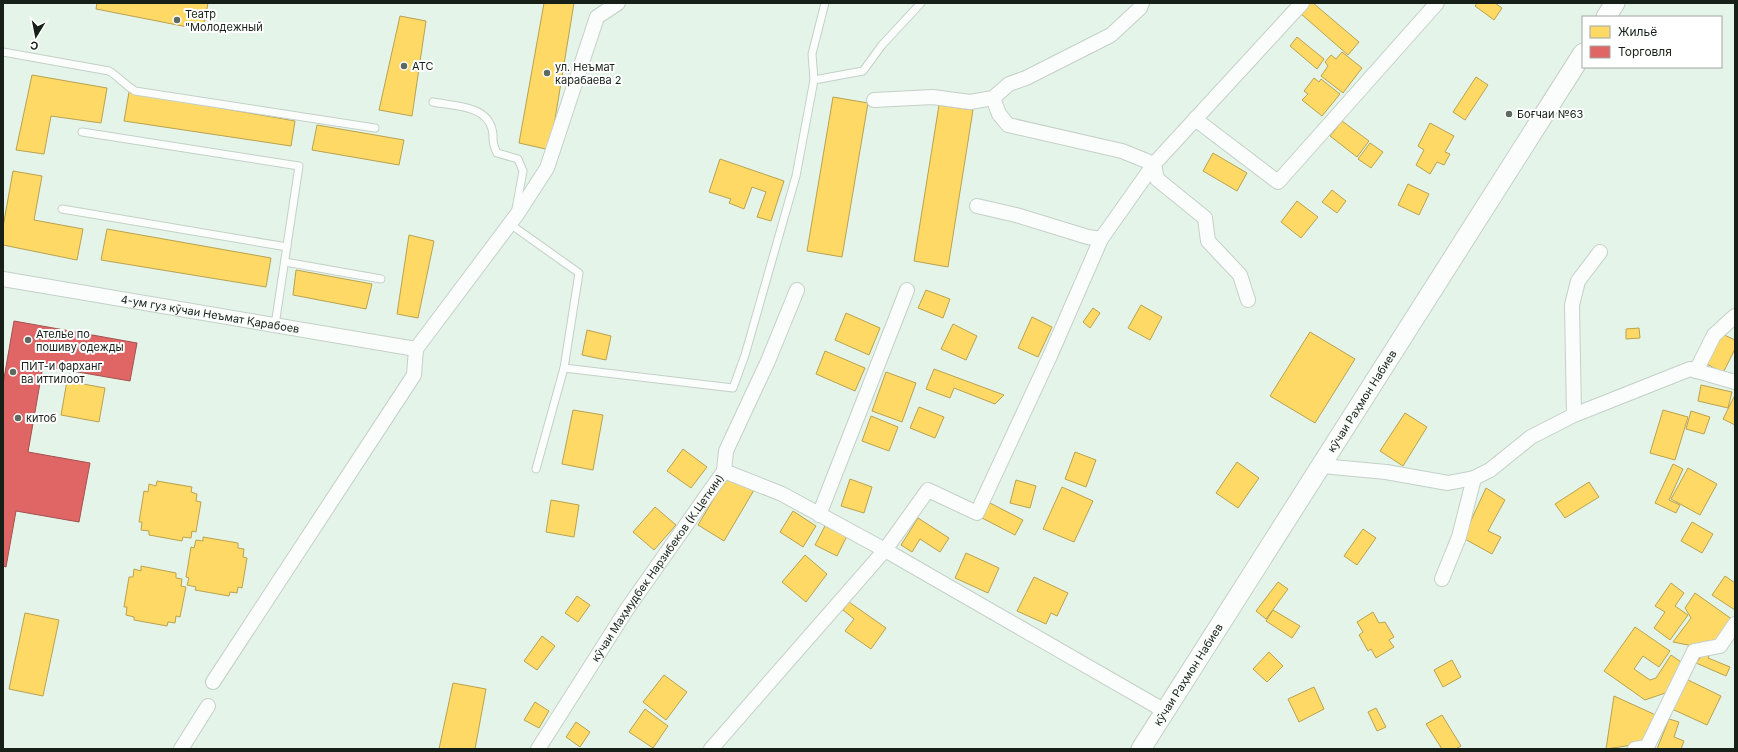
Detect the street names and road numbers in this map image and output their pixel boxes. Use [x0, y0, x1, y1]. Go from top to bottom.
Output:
street label: 4-ум гуз кӯчаи Неъмат Қарабоев [120, 292, 300, 336]
street label: кӯчаи Раҳмон Набиев [1324, 347, 1400, 455]
street label: кӯчаи Маҳмудбек Нарзибеков (К.Цеткин) [588, 471, 727, 664]
street label: кӯчаи Раҳмон Набиев [1151, 621, 1226, 728]

